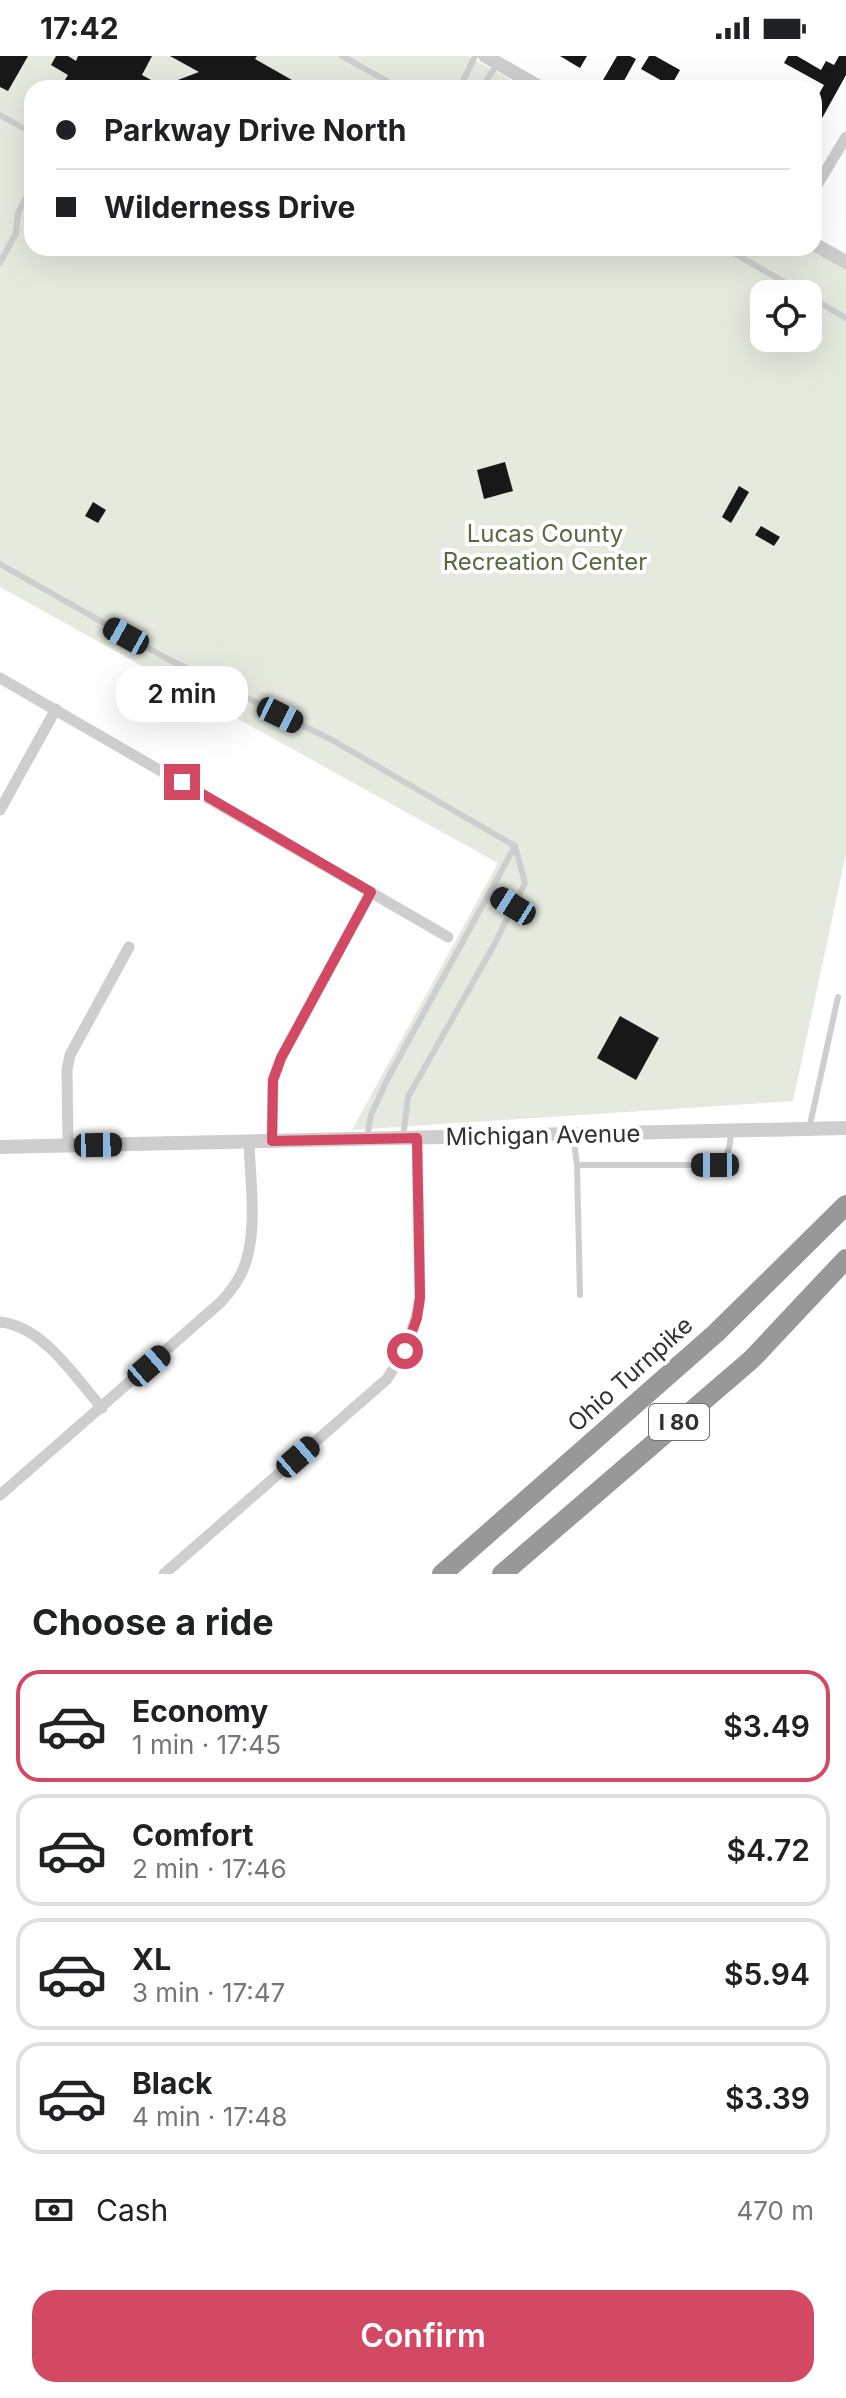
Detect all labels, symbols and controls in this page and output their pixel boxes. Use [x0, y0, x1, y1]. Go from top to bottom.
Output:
text: 17:42 [40, 10, 119, 46]
text: Parkway Drive North [104, 112, 407, 148]
text: Wilderness Drive [104, 189, 355, 225]
map controls [750, 280, 822, 352]
button: locate [750, 280, 822, 352]
park label: Lucas County Recreation Center [443, 519, 647, 576]
car [99, 614, 153, 658]
callout: 2 min [116, 666, 248, 722]
text: 2 min [148, 678, 216, 709]
car [253, 694, 307, 736]
route end [164, 764, 200, 800]
car [486, 883, 540, 929]
street label: Michigan Avenue [445, 1119, 641, 1151]
car [74, 1133, 122, 1157]
car [691, 1153, 739, 1177]
street label: Ohio Turnpike [562, 1310, 698, 1438]
route start [387, 1333, 423, 1369]
car [123, 1341, 175, 1391]
road number: I 80 [649, 1404, 709, 1440]
car [272, 1432, 324, 1482]
text: Choose a ride [32, 1600, 274, 1644]
icon: car [36, 1690, 108, 1762]
text: Economy [132, 1693, 268, 1729]
text: $3.49 [723, 1708, 810, 1744]
text: 1 min · 17:45 [132, 1729, 281, 1760]
icon: car [36, 1814, 108, 1886]
text: Comfort [132, 1817, 253, 1853]
text: $4.72 [727, 1832, 810, 1868]
text: 2 min · 17:46 [132, 1853, 287, 1884]
icon: car [36, 1938, 108, 2010]
text: XL [132, 1941, 171, 1977]
text: $5.94 [724, 1956, 810, 1992]
text: 3 min · 17:47 [132, 1977, 285, 2008]
icon: car [36, 2062, 108, 2134]
text: Black [132, 2065, 212, 2101]
text: $3.39 [725, 2080, 810, 2116]
text: 4 min · 17:48 [132, 2101, 287, 2132]
icon: cash [32, 2188, 76, 2232]
text: Cash [96, 2192, 168, 2228]
text: 470 m [736, 2195, 814, 2226]
button: Confirm [32, 2290, 814, 2382]

